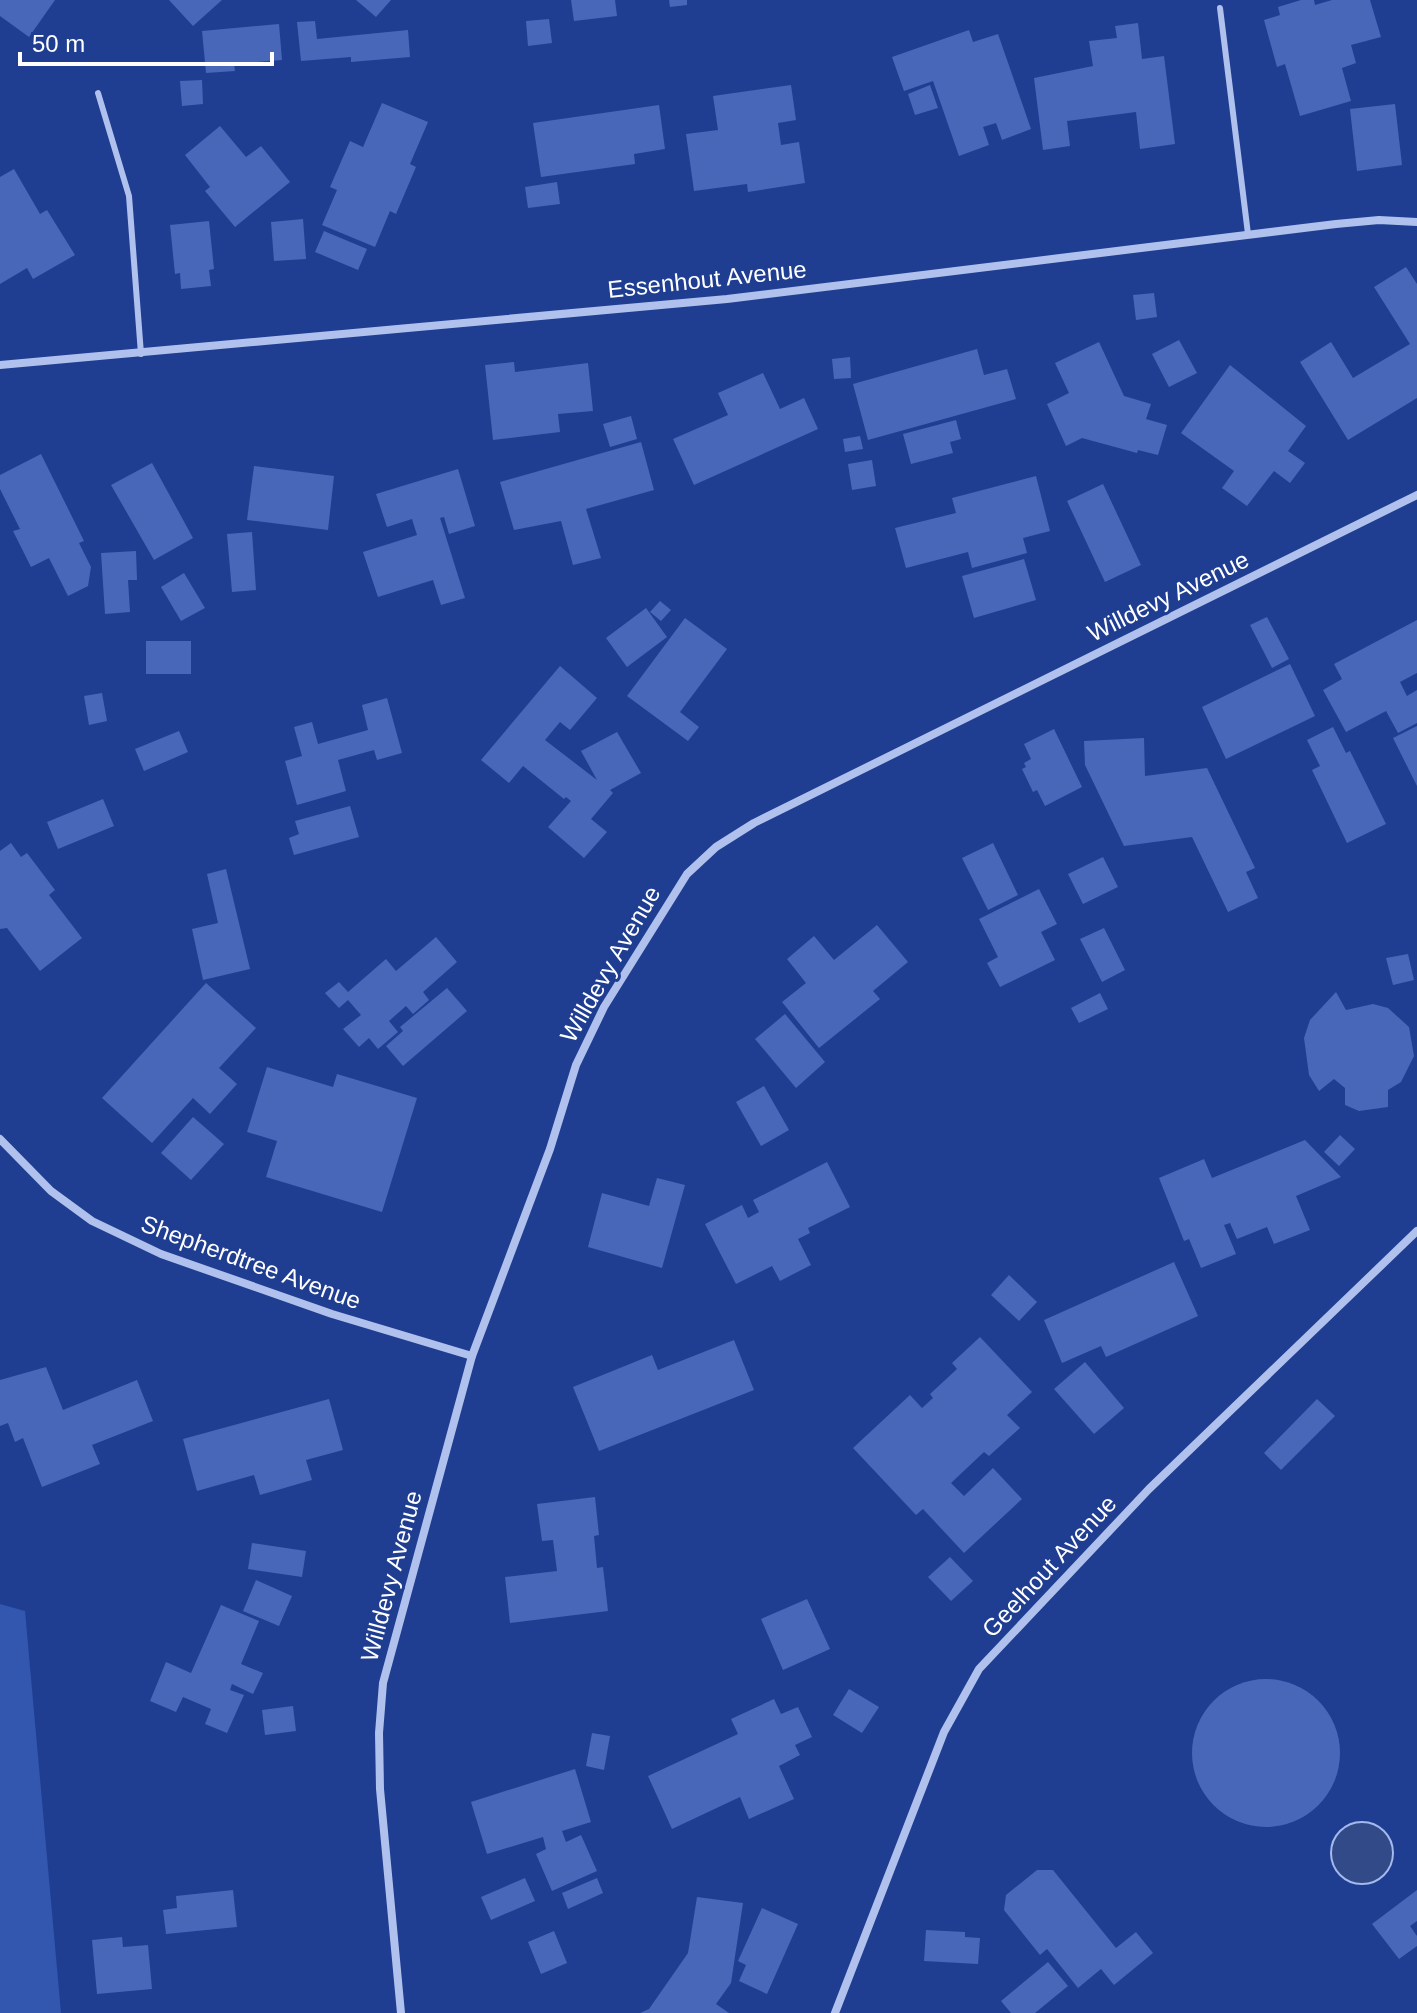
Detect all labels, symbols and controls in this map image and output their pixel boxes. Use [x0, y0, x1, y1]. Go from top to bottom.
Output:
scale bar [20, 16, 272, 66]
text: 50 m [32, 30, 85, 57]
street label: Essenhout Avenue [606, 255, 808, 303]
street label: Willdevy Avenue [1083, 545, 1253, 647]
street label: Willdevy Avenue [554, 881, 666, 1047]
street label: Shepherdtree Avenue [137, 1210, 365, 1314]
street label: Willdevy Avenue [355, 1488, 427, 1664]
street label: Geelhout Avenue [976, 1490, 1122, 1642]

